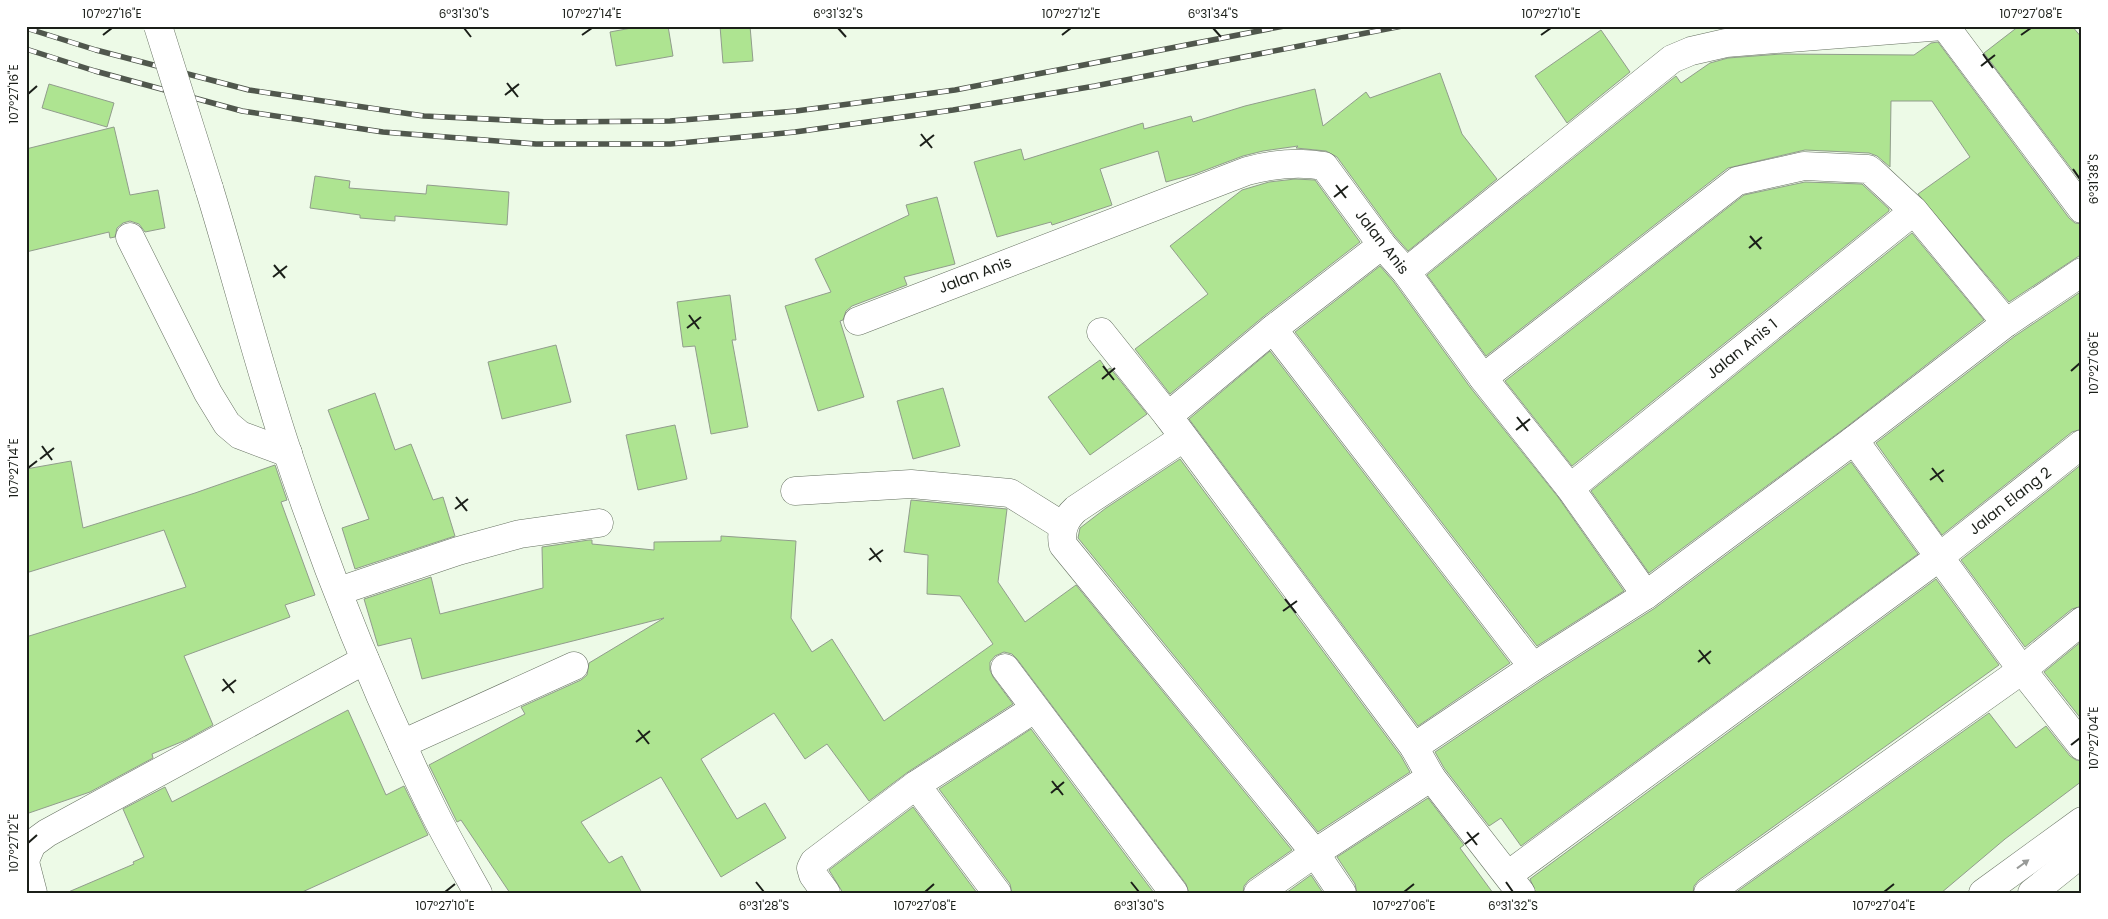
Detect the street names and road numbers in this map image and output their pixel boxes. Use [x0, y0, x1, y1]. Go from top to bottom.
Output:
street label: Jalan Anis [1350, 205, 1414, 279]
street label: Jalan Anis [935, 251, 1015, 298]
street label: Jalan Anis 1 [1702, 314, 1782, 384]
street label: Jalan Elang 2 [1964, 462, 2055, 539]

